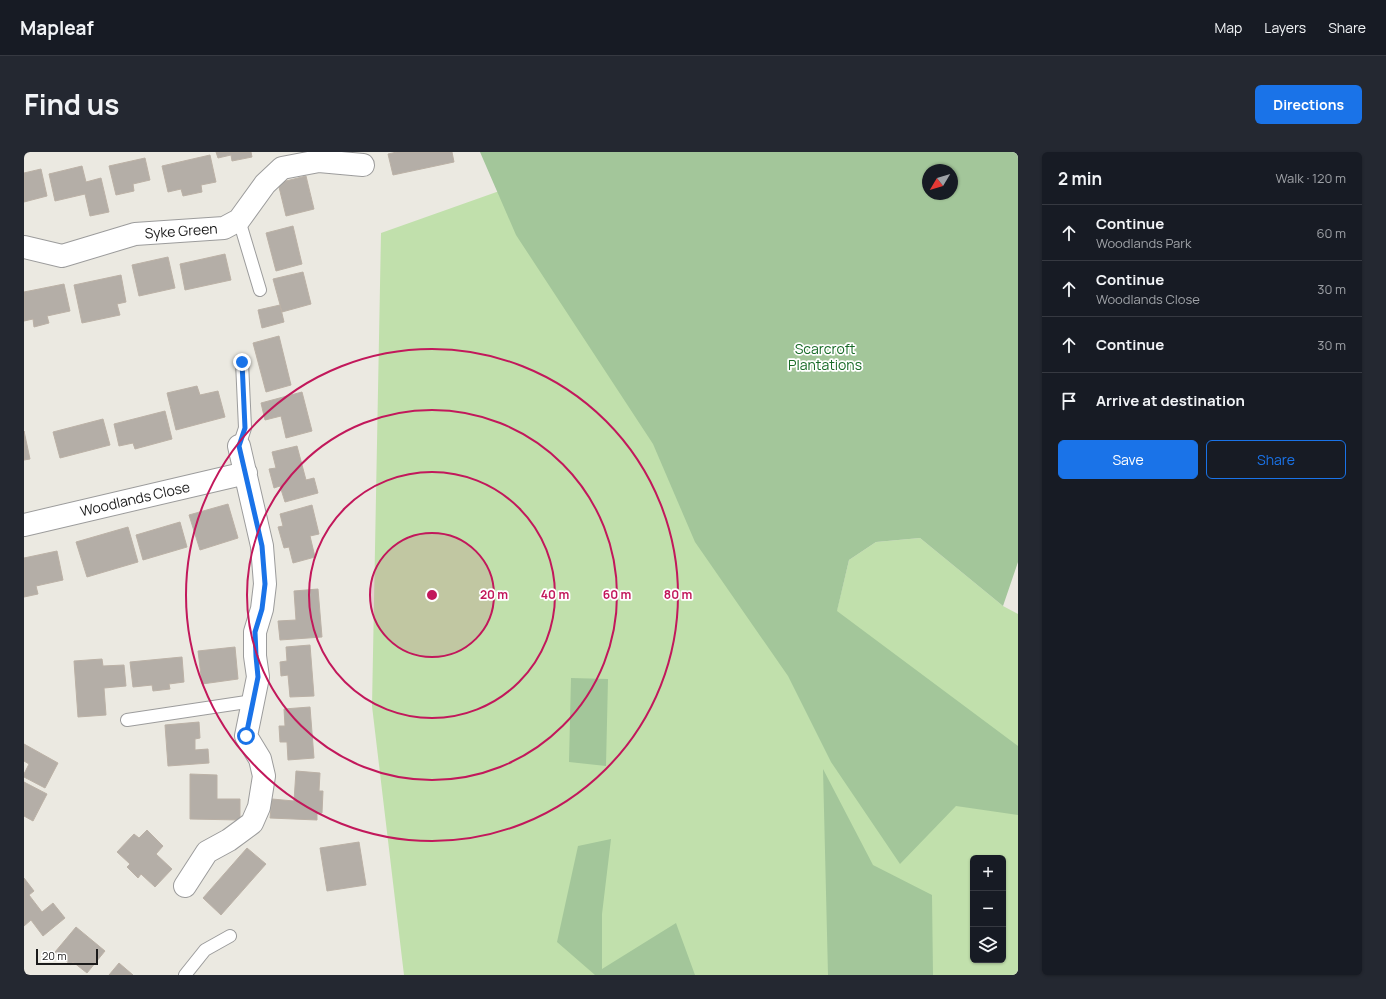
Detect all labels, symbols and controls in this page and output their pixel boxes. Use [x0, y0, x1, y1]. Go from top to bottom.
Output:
text: Mapleaf [20, 15, 94, 41]
text: Map [1214, 18, 1242, 37]
text: Layers [1264, 18, 1306, 37]
text: Share [1328, 18, 1366, 37]
text: Find us [24, 85, 119, 123]
button: Directions [1255, 85, 1362, 124]
north arrow [922, 164, 958, 200]
text: 2 min [1058, 167, 1102, 190]
text: Walk · 120 m [1276, 169, 1346, 187]
text: Continue [1096, 213, 1164, 234]
street label: Syke Green [144, 218, 218, 243]
icon: ahead [1058, 222, 1080, 244]
text: 60 m [1316, 224, 1346, 242]
text: Woodlands Park [1096, 234, 1191, 252]
text: Continue [1096, 269, 1164, 290]
icon: ahead [1058, 278, 1080, 300]
text: 30 m [1317, 280, 1346, 298]
text: Woodlands Close [1096, 290, 1200, 308]
icon: ahead [1058, 334, 1080, 356]
text: Continue [1096, 334, 1164, 355]
text: 30 m [1317, 336, 1346, 354]
park label: Scarcroft Plantations [788, 339, 862, 374]
route end [233, 353, 251, 371]
icon: arrive [1058, 390, 1080, 412]
text: Arrive at destination [1096, 390, 1245, 411]
button: Save [1058, 440, 1198, 479]
button: Share [1206, 440, 1346, 479]
street label: Woodlands Close [78, 477, 192, 520]
text: 20 m [480, 586, 508, 603]
text: 40 m [541, 586, 569, 603]
text: 60 m [603, 586, 631, 603]
text: 80 m [664, 586, 692, 603]
centre of rings [425, 588, 439, 602]
route start [237, 727, 255, 745]
map controls [970, 855, 1006, 963]
button: + [970, 855, 1006, 891]
button: − [970, 891, 1006, 927]
button: layers [970, 927, 1006, 963]
scale bar [36, 947, 98, 966]
text: 20 m [42, 948, 67, 963]

